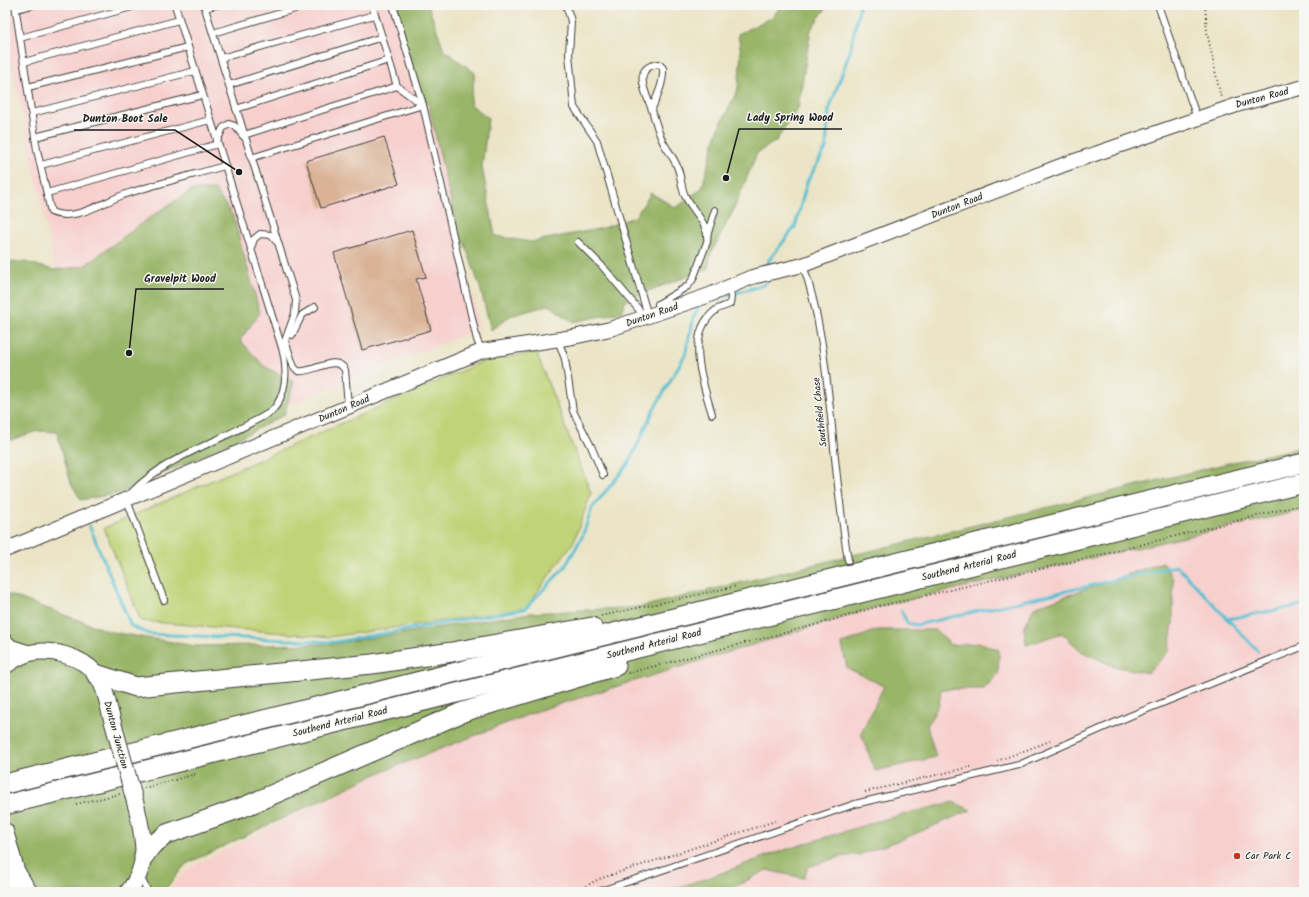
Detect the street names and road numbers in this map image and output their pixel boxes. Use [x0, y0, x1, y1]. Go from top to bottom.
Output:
street label: Dunton Road [1234, 83, 1291, 113]
street label: Dunton Road [929, 188, 986, 223]
street label: Dunton Road [624, 298, 681, 331]
street label: Southfield Chase [808, 376, 832, 448]
street label: Dunton Road [316, 391, 373, 427]
street label: Southend Arterial Road [920, 546, 1019, 586]
street label: Southend Arterial Road [605, 624, 704, 664]
street label: Dunton Junction [99, 699, 133, 771]
street label: Southend Arterial Road [291, 702, 390, 742]

